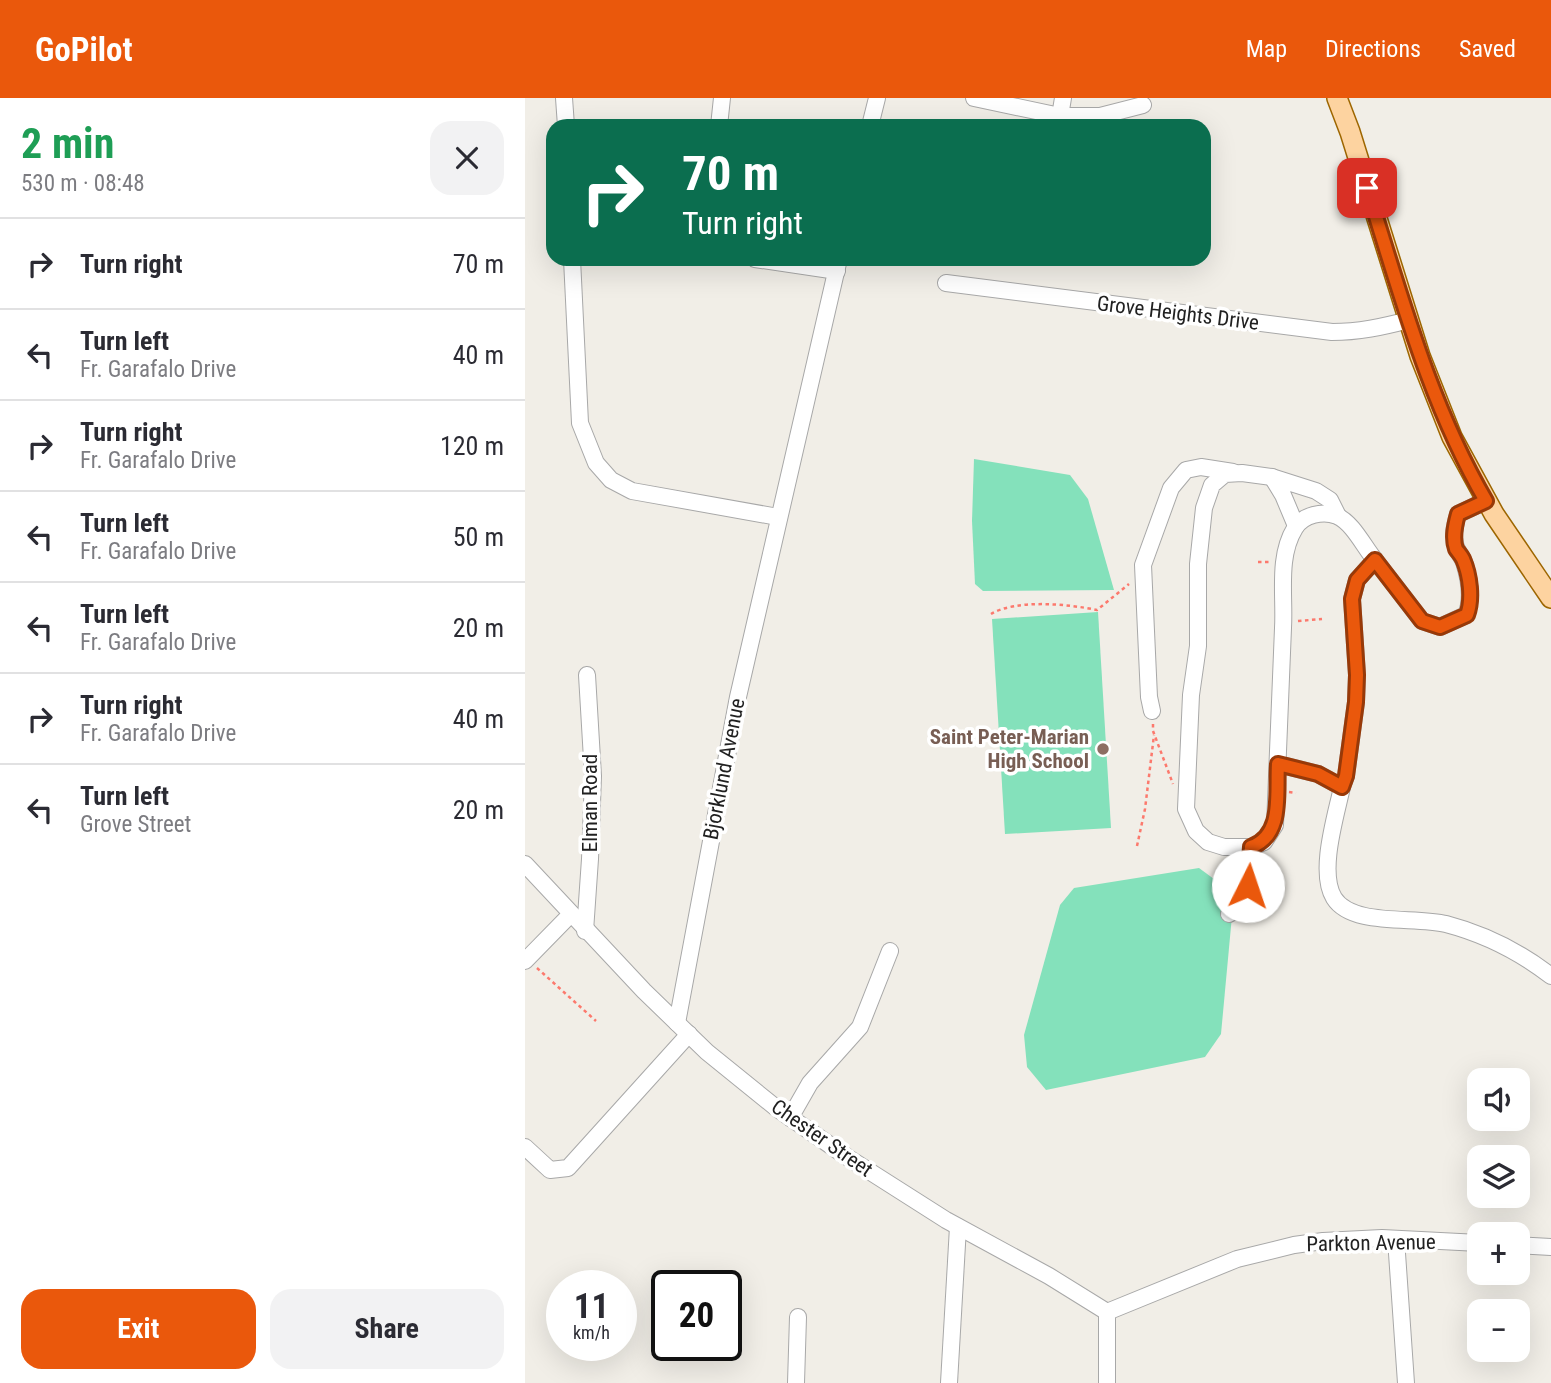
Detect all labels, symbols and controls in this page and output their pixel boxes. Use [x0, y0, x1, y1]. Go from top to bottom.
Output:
text: GoPilot [35, 30, 133, 69]
text: Map [1246, 35, 1287, 63]
text: Directions [1325, 35, 1421, 63]
text: Saved [1459, 35, 1516, 63]
text: 2 min [21, 119, 114, 168]
button: close [430, 121, 504, 195]
text: 70 m [682, 145, 779, 202]
icon: right [567, 147, 658, 238]
pin [1337, 158, 1397, 218]
icon: arrive [1348, 169, 1386, 207]
text: 530 m · 08:48 [21, 170, 145, 197]
text: Turn right [682, 204, 803, 242]
icon: right [21, 245, 59, 283]
text: Turn right [80, 249, 182, 279]
text: 70 m [453, 249, 504, 279]
street label: Grove Heights Drive [1096, 291, 1261, 335]
text: Turn left [80, 326, 169, 356]
icon: left [21, 336, 59, 374]
text: 40 m [453, 340, 504, 370]
text: Fr. Garafalo Drive [80, 356, 236, 383]
text: Turn right [80, 417, 182, 447]
icon: right [21, 427, 59, 465]
text: 120 m [440, 431, 504, 461]
text: Fr. Garafalo Drive [80, 447, 236, 474]
text: Turn left [80, 508, 169, 538]
icon: left [21, 518, 59, 556]
text: 50 m [453, 522, 504, 552]
text: Fr. Garafalo Drive [80, 538, 236, 565]
text: Turn left [80, 599, 169, 629]
icon: left [21, 609, 59, 647]
text: 20 m [453, 613, 504, 643]
text: Fr. Garafalo Drive [80, 629, 236, 656]
text: Turn right [80, 690, 182, 720]
street label: Bjorklund Avenue [699, 696, 749, 842]
icon: right [21, 700, 59, 738]
text: 40 m [453, 704, 504, 734]
text: Fr. Garafalo Drive [80, 720, 236, 747]
place label: Saint Peter-Marian High School [930, 725, 1089, 773]
marker: Saint Peter-Marian High School [1095, 741, 1111, 757]
street label: Elman Road [578, 754, 602, 852]
text: Turn left [80, 781, 169, 811]
icon: left [21, 791, 59, 829]
text: 20 m [453, 795, 504, 825]
text: Grove Street [80, 811, 191, 838]
position arrow [1211, 849, 1285, 923]
map controls [1467, 1068, 1530, 1362]
button: sound [1467, 1068, 1530, 1131]
street label: Chester Street [767, 1094, 877, 1182]
button: layers [1467, 1145, 1530, 1208]
button: + [1467, 1222, 1530, 1285]
street label: Parkton Avenue [1306, 1230, 1436, 1256]
speed limit sign: 20 [651, 1270, 742, 1361]
text: 11 [574, 1286, 609, 1327]
button: Exit [21, 1289, 256, 1369]
button: Share [270, 1289, 504, 1369]
button: − [1467, 1299, 1530, 1362]
text: km/h [573, 1322, 610, 1343]

